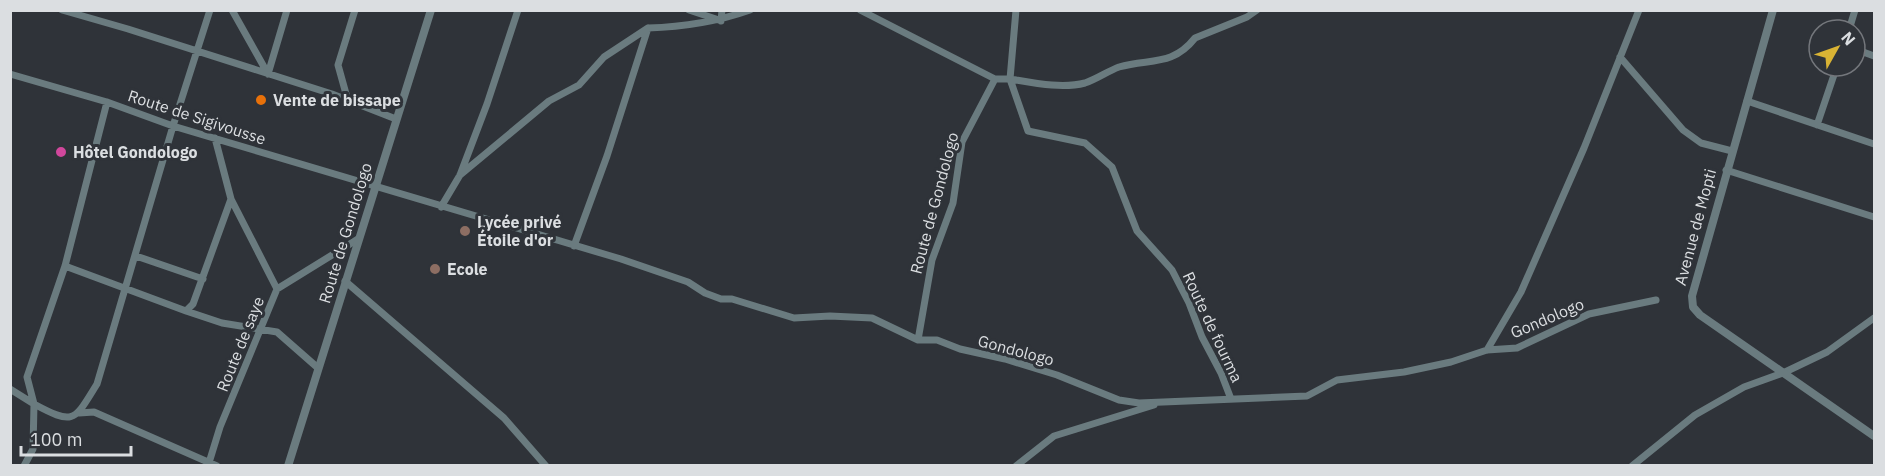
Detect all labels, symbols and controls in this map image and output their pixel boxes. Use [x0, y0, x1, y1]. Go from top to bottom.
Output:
north arrow [1807, 18, 1867, 78]
text: N [1837, 27, 1860, 49]
street label: Route de Sigivousse [126, 85, 269, 149]
place label: Vente de bissape [273, 90, 401, 110]
marker: Vente de bissape [254, 93, 268, 107]
street label: Route de Gondologo [905, 130, 963, 276]
place label: Hôtel Gondologo [73, 142, 198, 162]
marker: Hôtel Gondologo [54, 145, 68, 159]
street label: Route de Gondologo [314, 160, 376, 306]
street label: Avenue de Mopti [1670, 167, 1720, 287]
place label: Lycée privé Étoile d'or [477, 212, 562, 250]
marker: Lycée privé Étoile d'or [458, 224, 472, 238]
place label: Ecole [447, 259, 488, 279]
marker: Ecole [428, 262, 442, 276]
street label: Route de fourma [1179, 269, 1248, 386]
street label: Route de saye [212, 293, 268, 395]
street label: Gondologo [1507, 294, 1587, 342]
street label: Gondologo [976, 330, 1056, 370]
scale bar [21, 419, 130, 457]
text: 100 m [30, 428, 82, 451]

